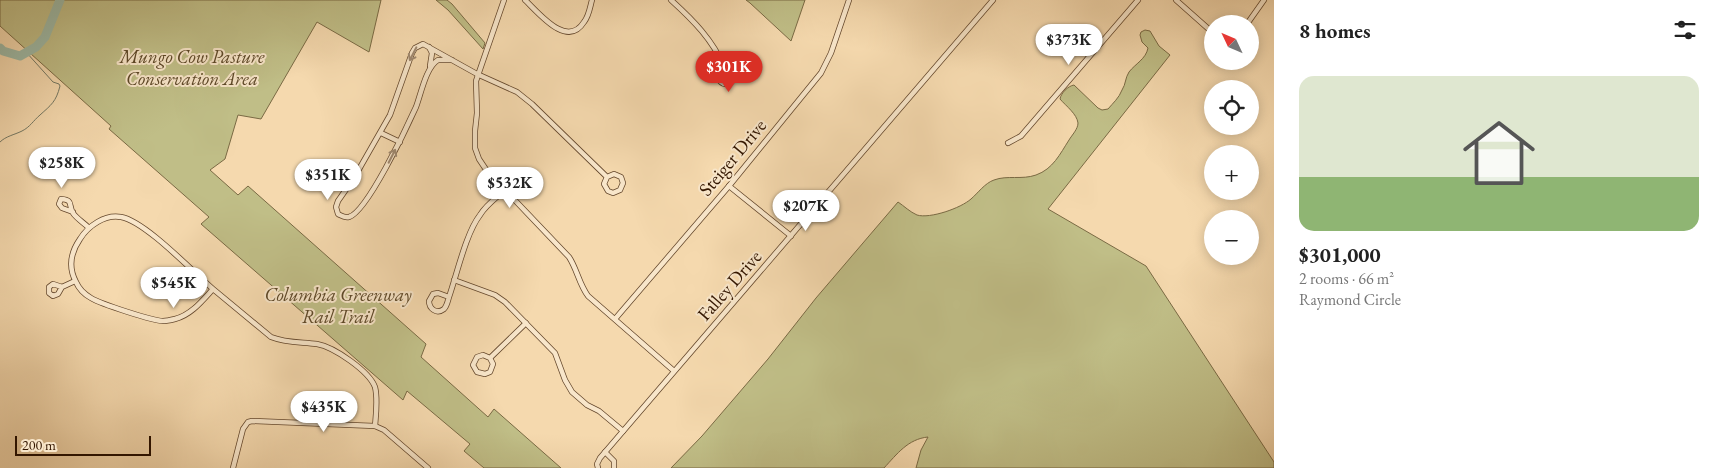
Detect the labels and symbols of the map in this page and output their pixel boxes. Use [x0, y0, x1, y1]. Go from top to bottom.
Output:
north arrow [1204, 15, 1259, 70]
pin: $373K [1034, 23, 1104, 66]
park label: Mungo Cow Pasture Conservation Area [118, 44, 265, 91]
one-way arrow [408, 46, 418, 61]
pin: $301K [694, 51, 764, 93]
street label: Steiger Drive [693, 114, 772, 201]
pin: $258K [27, 146, 97, 189]
one-way arrow [387, 149, 397, 164]
pin: $351K [293, 158, 363, 201]
pin: $532K [475, 166, 545, 209]
pin: $207K [771, 190, 841, 232]
street label: Falley Drive [692, 245, 767, 326]
pin: $545K [139, 266, 209, 309]
park label: Columbia Greenway Rail Trail [264, 282, 412, 329]
pin: $435K [289, 390, 359, 433]
scale bar [15, 433, 151, 456]

